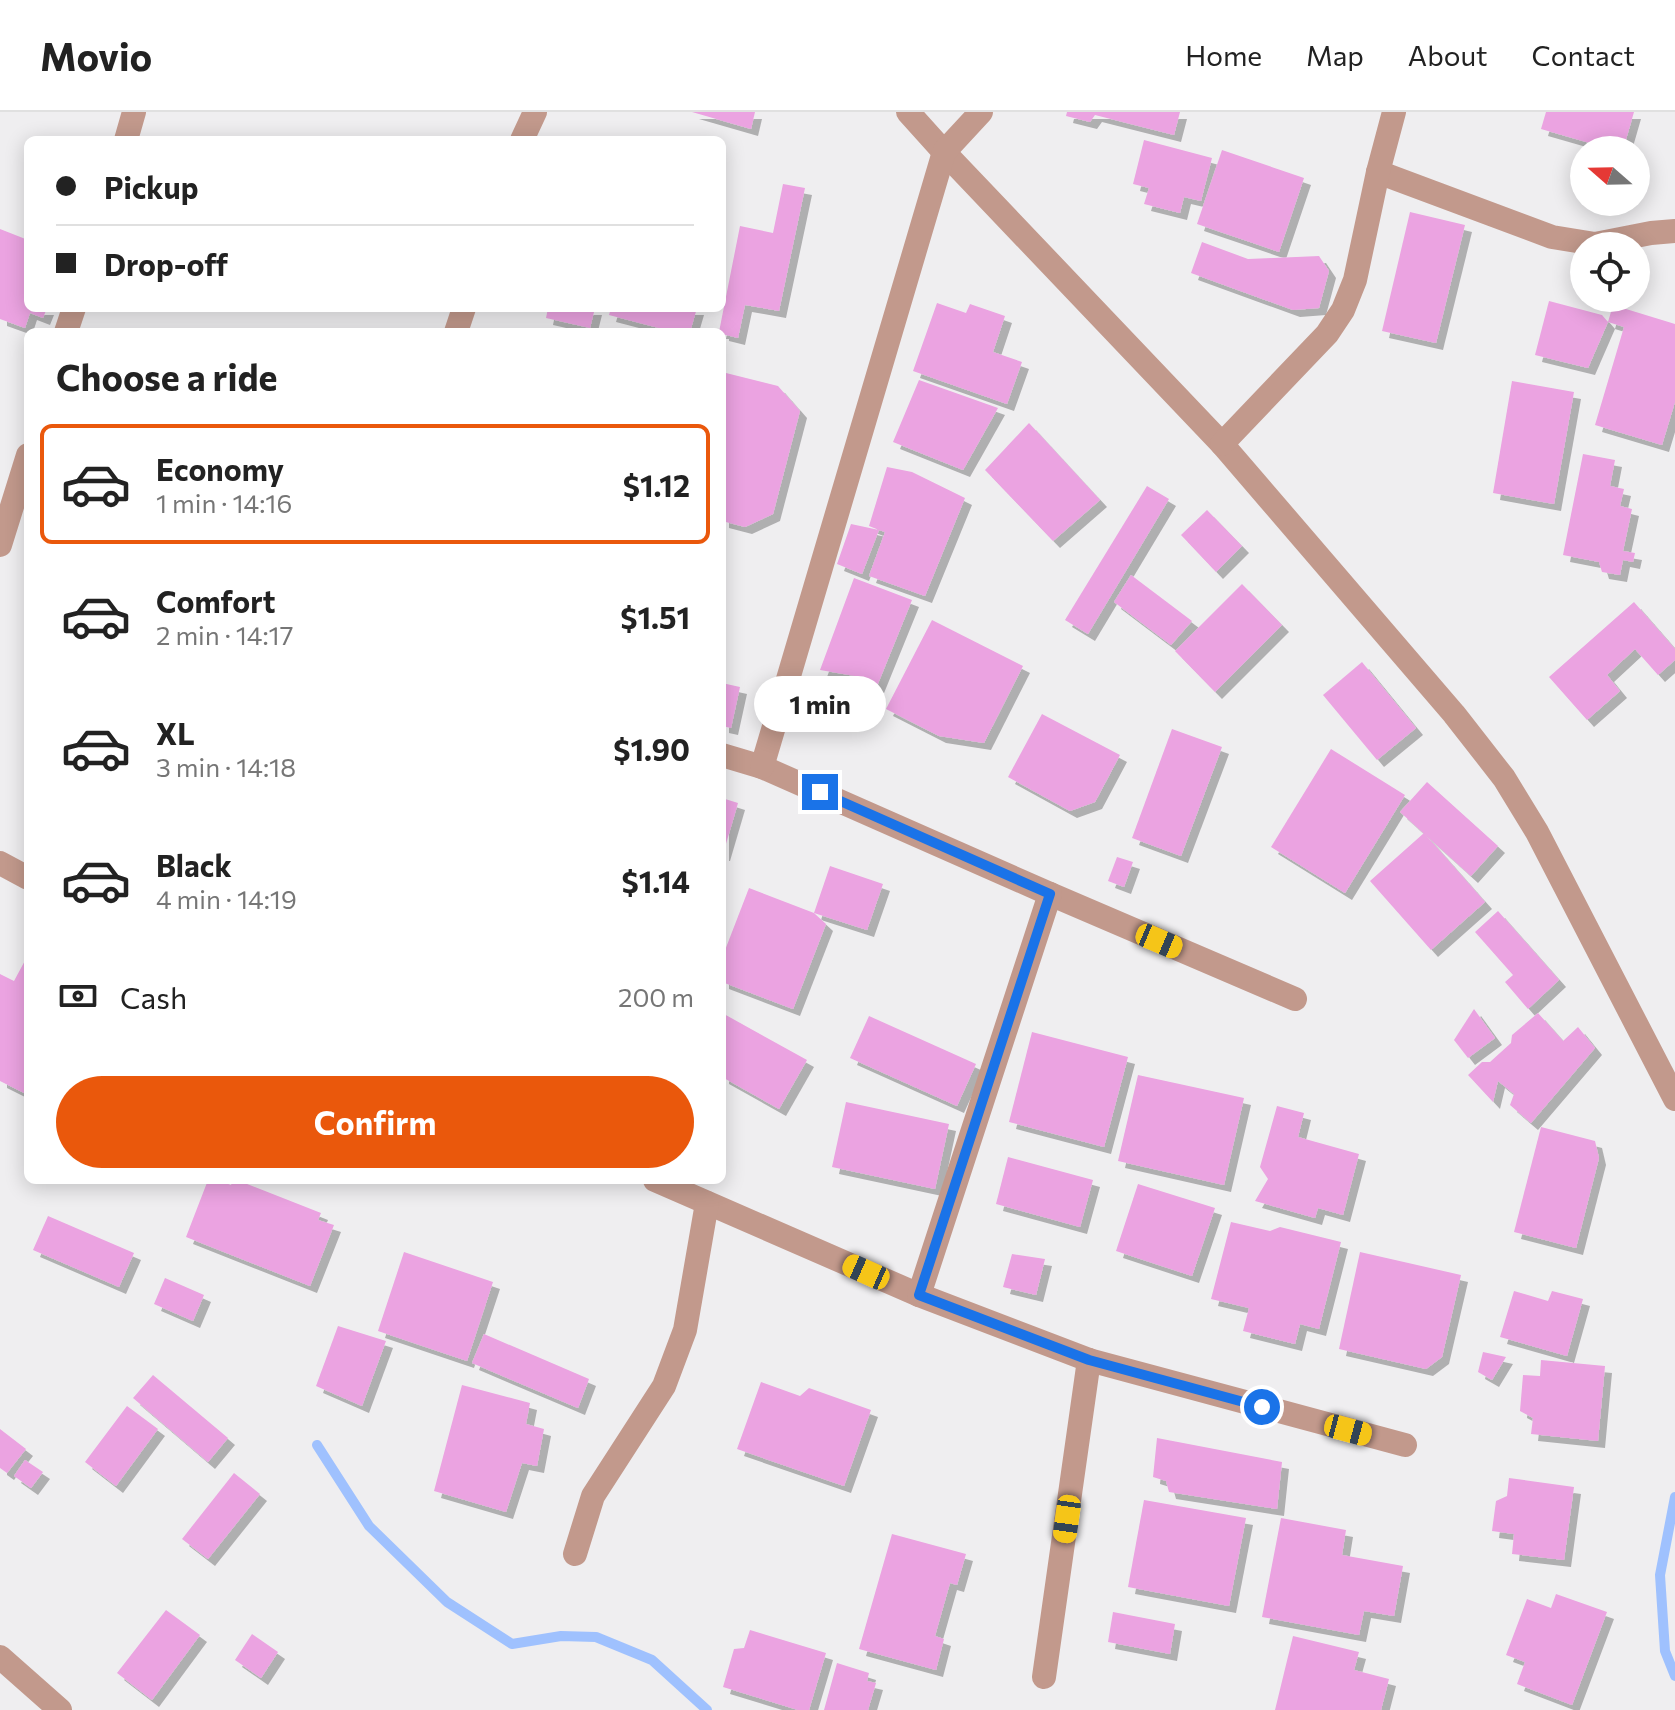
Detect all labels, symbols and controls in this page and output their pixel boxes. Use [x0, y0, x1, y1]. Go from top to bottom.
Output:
text: Movio [40, 32, 152, 79]
text: Home [1185, 38, 1262, 72]
text: Map [1306, 38, 1364, 72]
text: About [1408, 38, 1488, 72]
text: Contact [1532, 38, 1635, 72]
north arrow [1570, 136, 1650, 216]
map controls [1570, 136, 1650, 312]
text: Pickup [104, 168, 198, 205]
button: locate [1570, 232, 1650, 312]
text: Drop-off [104, 245, 228, 282]
text: Choose a ride [56, 354, 277, 398]
icon: car [60, 448, 132, 520]
text: Economy [156, 450, 284, 487]
text: $1.12 [623, 466, 690, 503]
text: 1 min · 14:16 [156, 487, 292, 518]
icon: car [60, 580, 132, 652]
text: Comfort [156, 582, 275, 619]
text: $1.51 [620, 598, 690, 635]
text: 2 min · 14:17 [156, 619, 293, 650]
callout: 1 min [754, 676, 886, 732]
text: 1 min [789, 688, 851, 719]
icon: car [60, 712, 132, 784]
text: XL [156, 714, 195, 751]
text: $1.90 [613, 730, 690, 767]
text: 3 min · 14:18 [156, 751, 296, 782]
route end [802, 774, 838, 810]
icon: car [60, 844, 132, 916]
text: Black [156, 846, 232, 883]
text: $1.14 [621, 862, 690, 899]
text: 4 min · 14:19 [156, 883, 297, 914]
car [1132, 921, 1186, 961]
icon: cash [56, 974, 100, 1018]
text: Cash [120, 978, 187, 1015]
text: 200 m [618, 981, 694, 1012]
button: Confirm [56, 1076, 694, 1168]
car [839, 1251, 893, 1293]
route start [1244, 1389, 1280, 1425]
car [1322, 1412, 1374, 1448]
car [1052, 1494, 1082, 1544]

